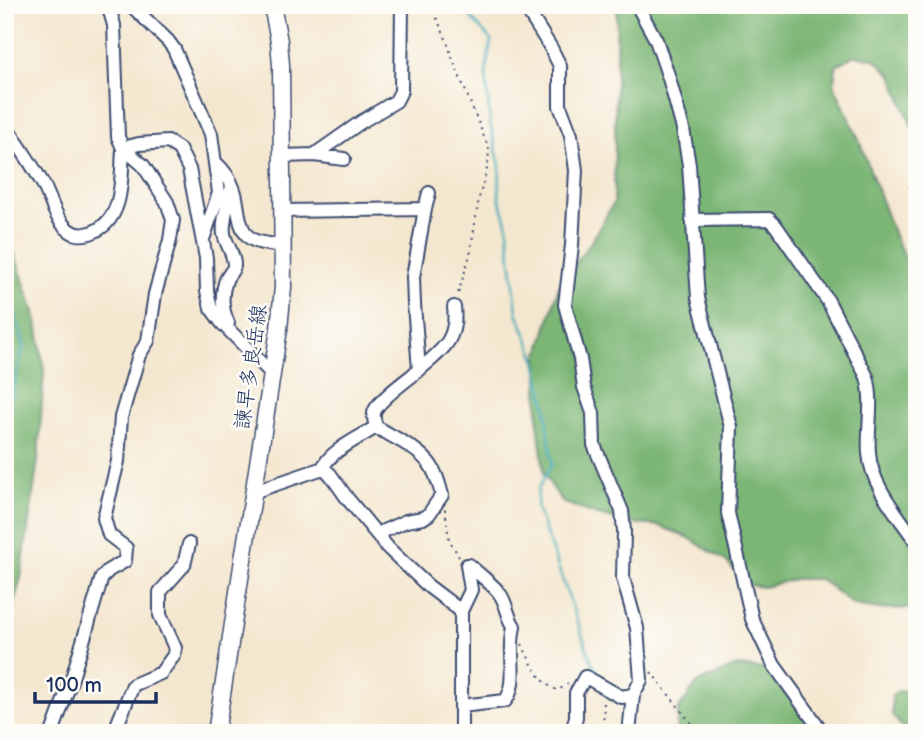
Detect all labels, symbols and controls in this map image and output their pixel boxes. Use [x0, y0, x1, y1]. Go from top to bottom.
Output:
street label: 諫早多良岳線 [230, 303, 272, 431]
scale bar [35, 661, 156, 705]
text: 100 m [46, 673, 102, 698]

